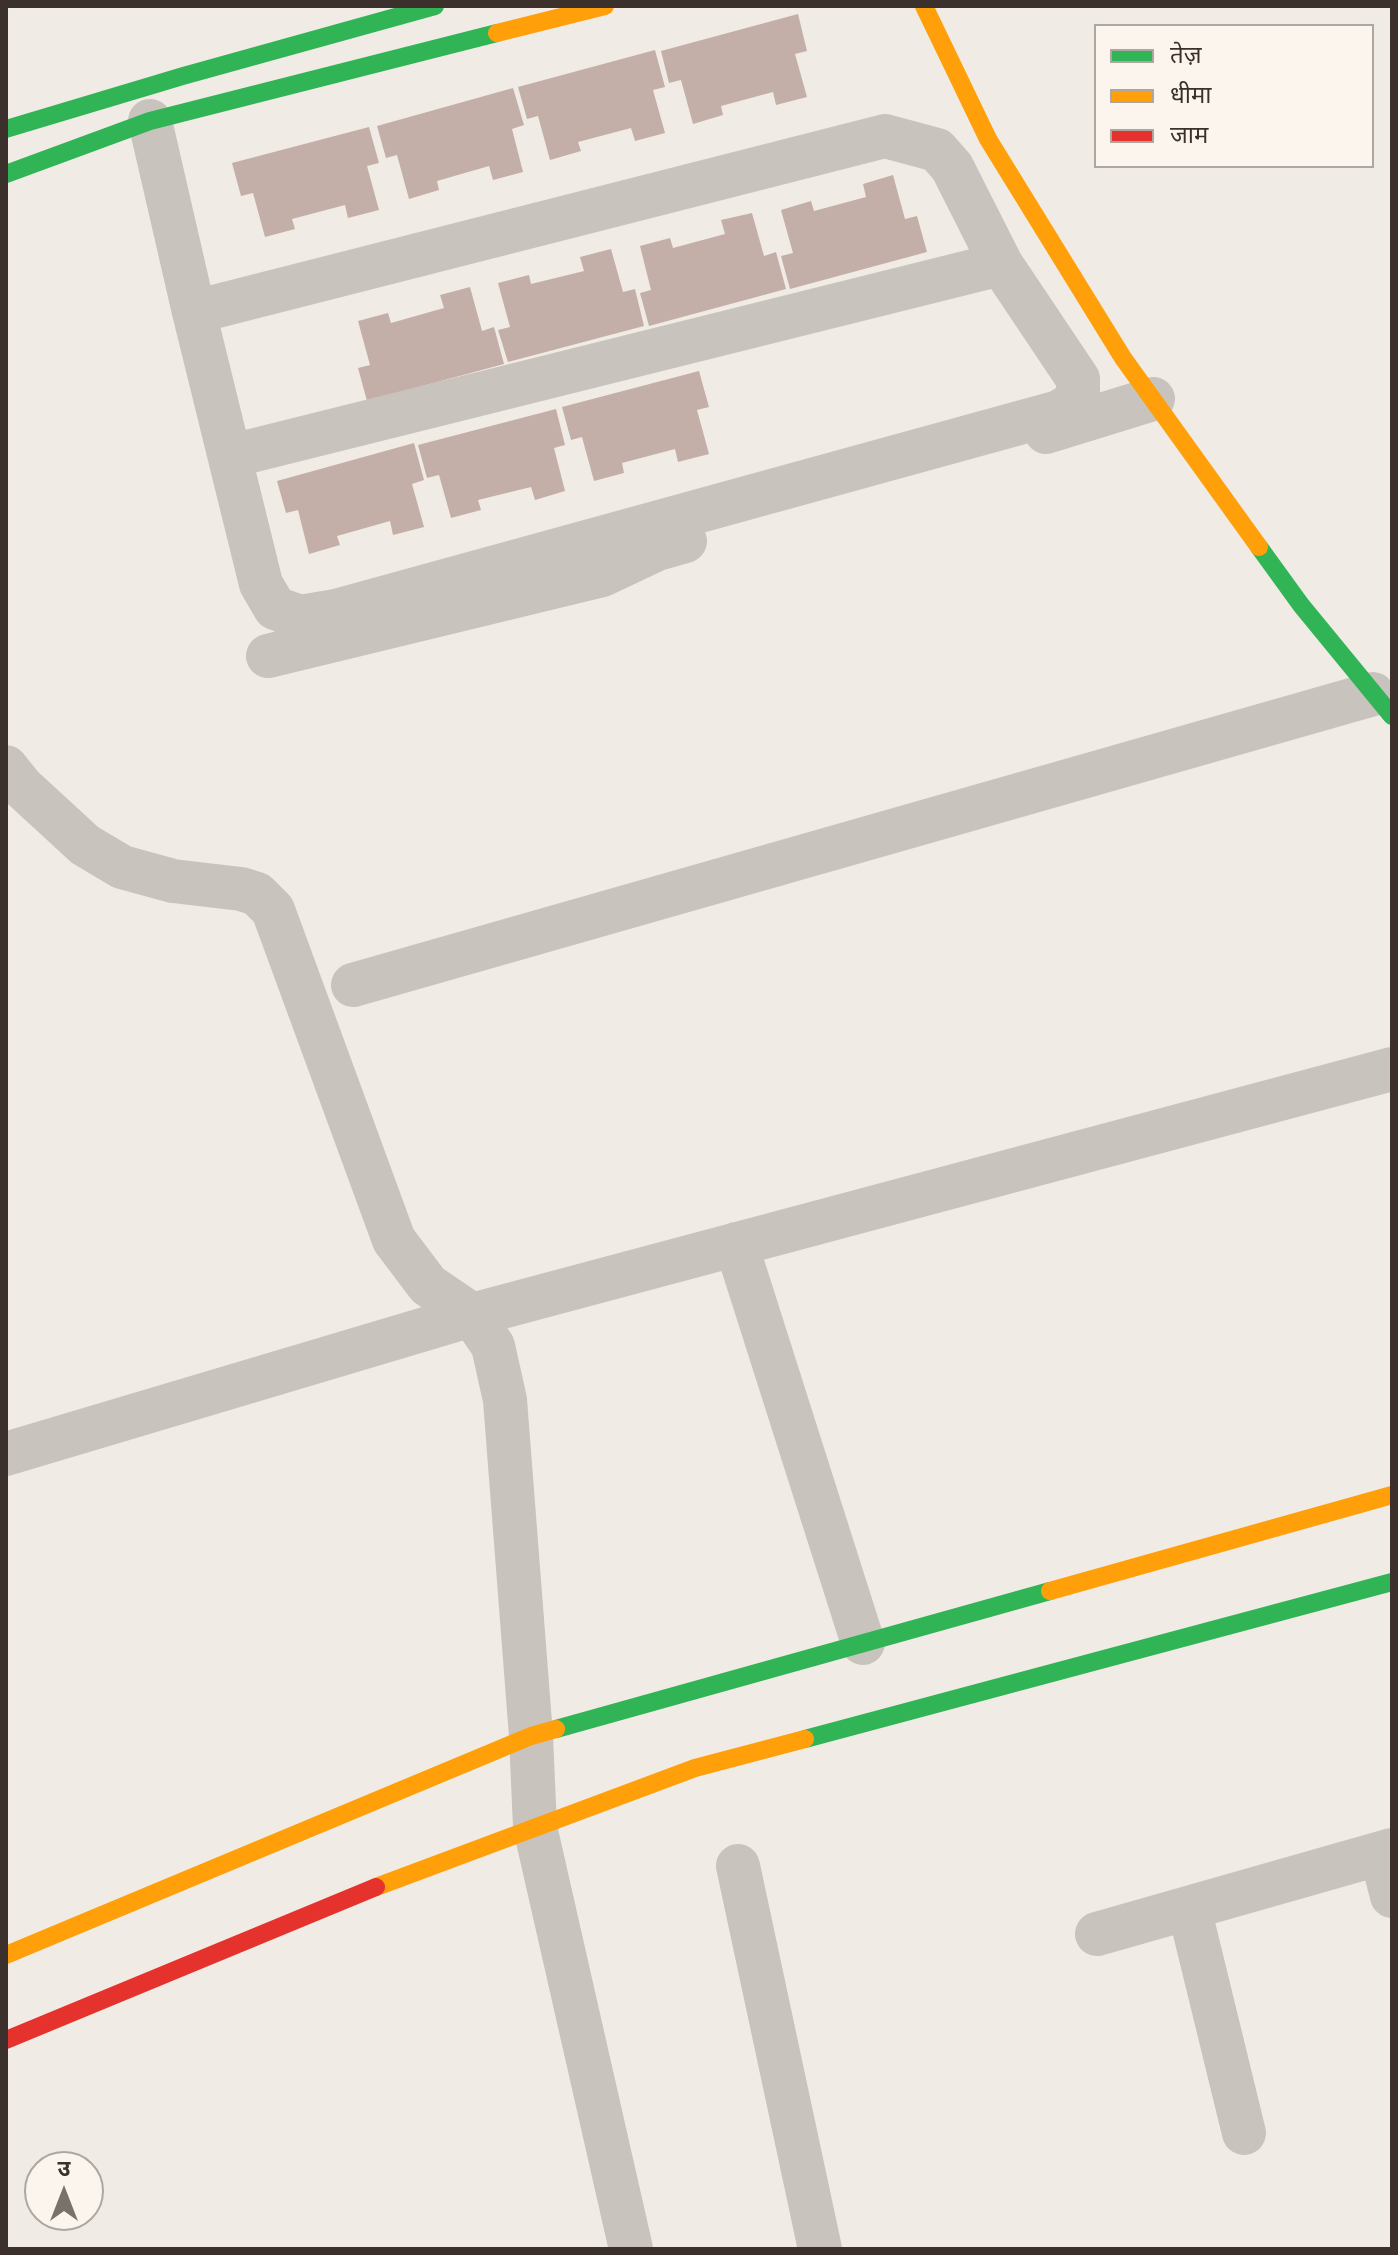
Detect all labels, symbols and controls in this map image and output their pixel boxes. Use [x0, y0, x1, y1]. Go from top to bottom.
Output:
legend [1094, 24, 1374, 168]
text: तेज़ [1170, 40, 1202, 69]
text: धीमा [1170, 80, 1212, 109]
text: जाम [1170, 120, 1208, 149]
north arrow [24, 2151, 104, 2231]
text: उ [58, 2155, 70, 2182]

